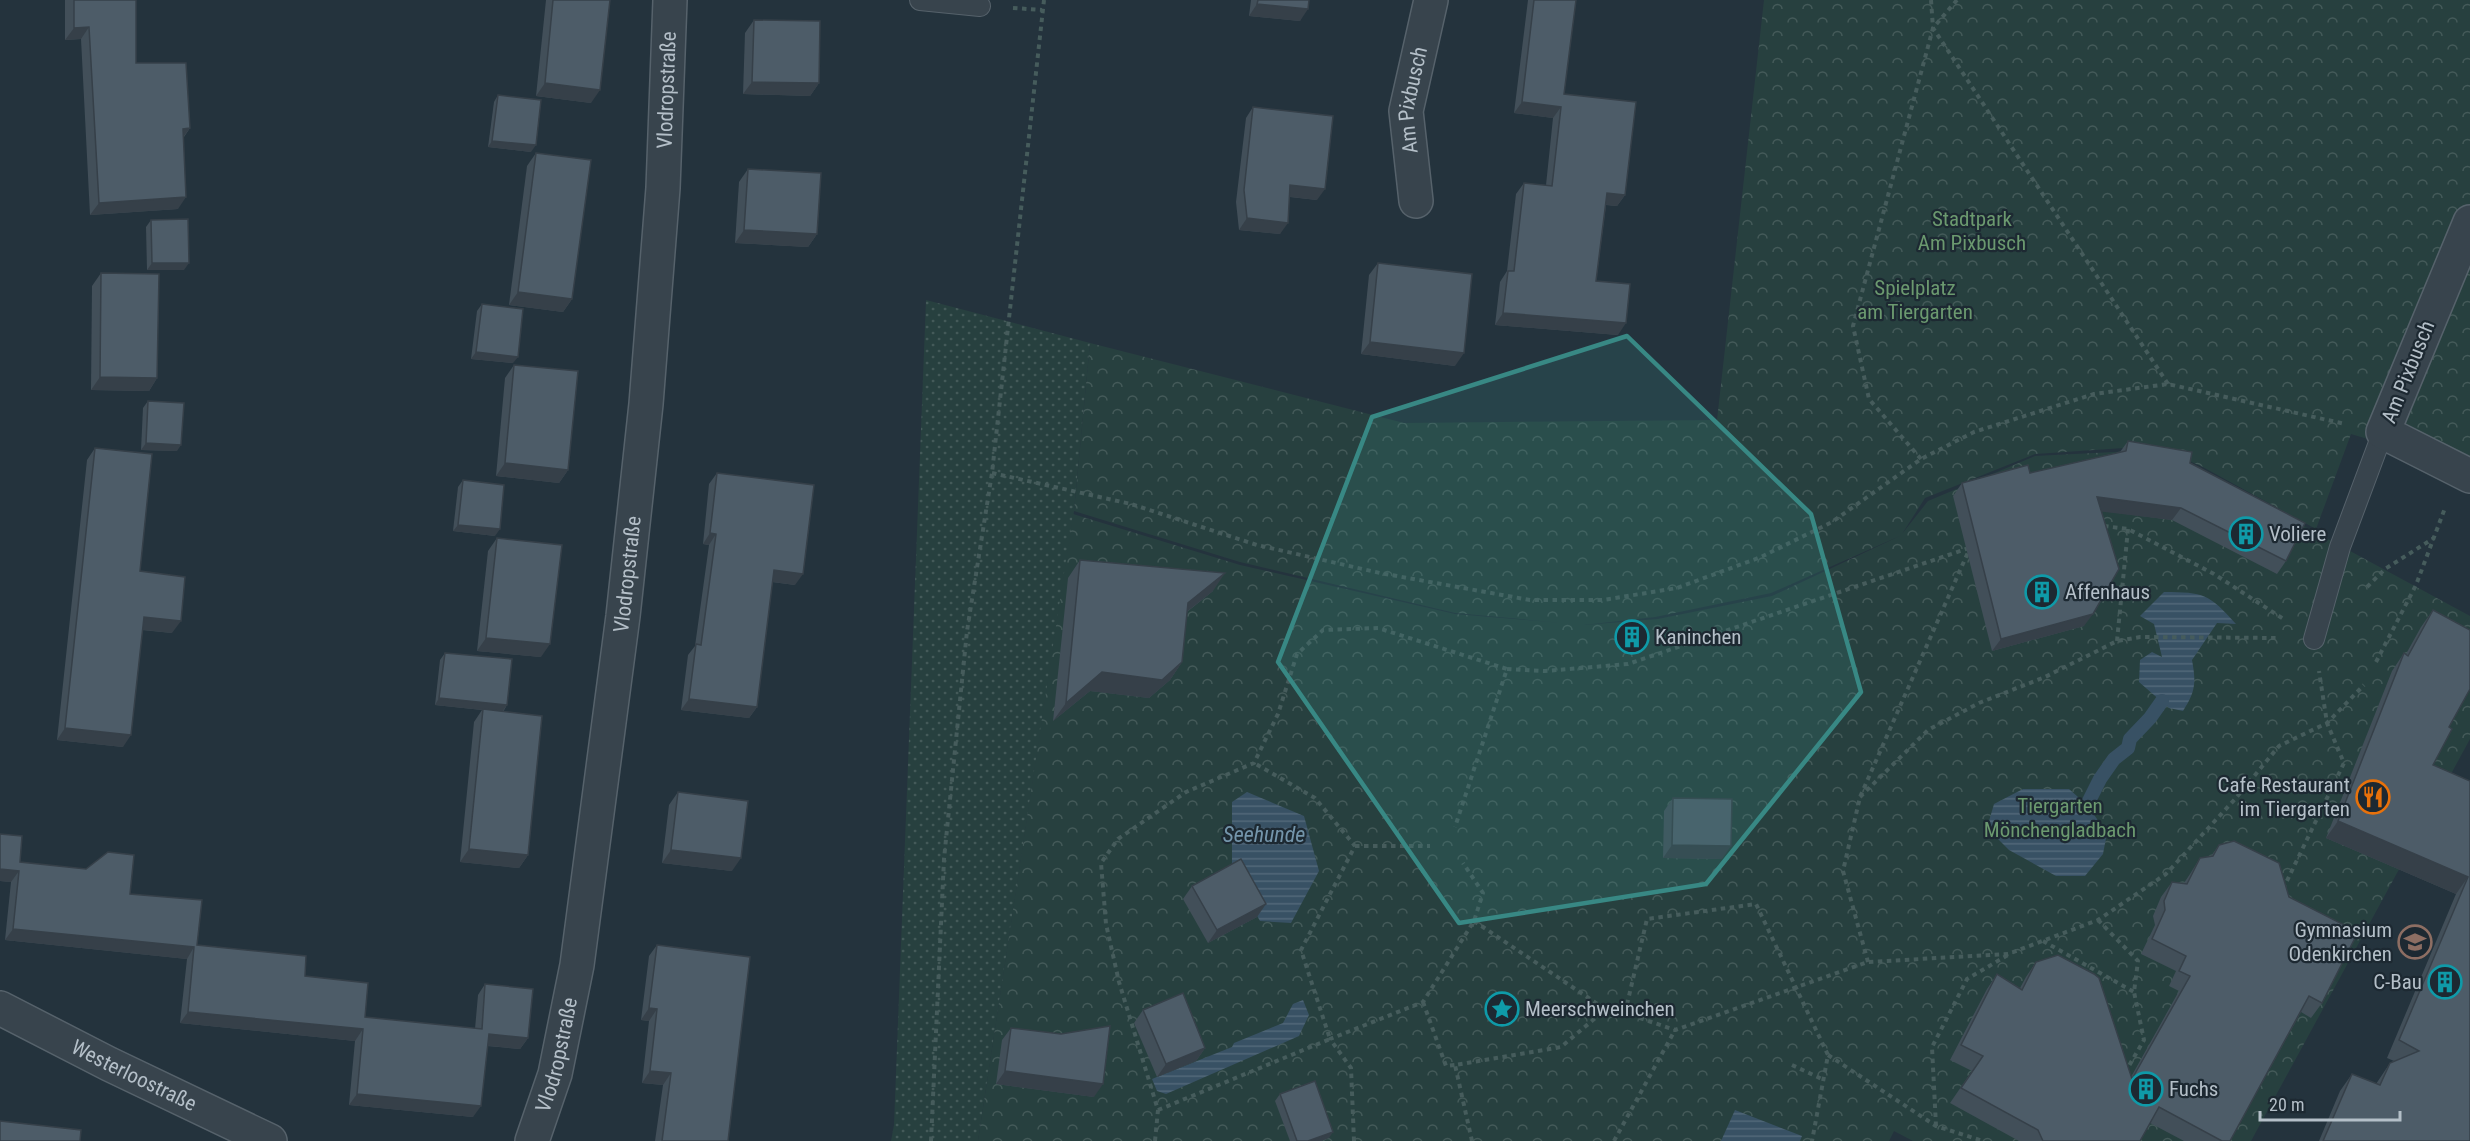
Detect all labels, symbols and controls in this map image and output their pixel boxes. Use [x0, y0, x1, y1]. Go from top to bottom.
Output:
street label: Vlodropstraße [652, 31, 681, 149]
street label: Am Pixbusch [1394, 44, 1432, 155]
park label: Stadtpark Am Pixbusch [1918, 207, 2026, 255]
park label: Spielplatz am Tiergarten [1857, 276, 1973, 324]
street label: Am Pixbusch [2377, 317, 2439, 427]
street label: Vlodropstraße [609, 515, 646, 634]
building icon: Voliere [2228, 516, 2264, 552]
place label: Voliere [2269, 522, 2327, 546]
building icon: Affenhaus [2024, 574, 2060, 610]
place label: Affenhaus [2065, 580, 2150, 604]
building icon: Kaninchen [1614, 619, 1650, 655]
place label: Kaninchen [1655, 625, 1742, 649]
place label: Cafe Restaurant im Tiergarten [2218, 773, 2350, 821]
restaurant icon: Cafe Restaurant im Tiergarten [2355, 779, 2391, 815]
park label: Tiergarten Mönchengladbach [1984, 794, 2136, 842]
water label: Seehunde [1223, 822, 1305, 847]
place label: Gymnasium Odenkirchen [2289, 918, 2392, 966]
school or university icon: Gymnasium Odenkirchen [2397, 924, 2433, 960]
building icon: C-Bau [2427, 964, 2463, 1000]
place label: C-Bau [2373, 970, 2422, 994]
place icon: Meerschweinchen [1484, 991, 1520, 1027]
street label: Vlodropstraße [531, 995, 582, 1115]
place label: Meerschweinchen [1525, 997, 1675, 1021]
street label: Westerloostraße [67, 1035, 201, 1116]
building icon: Fuchs [2128, 1071, 2164, 1107]
place label: Fuchs [2169, 1077, 2218, 1101]
scale bar [2260, 1084, 2400, 1122]
text: 20 m [2269, 1094, 2304, 1115]

